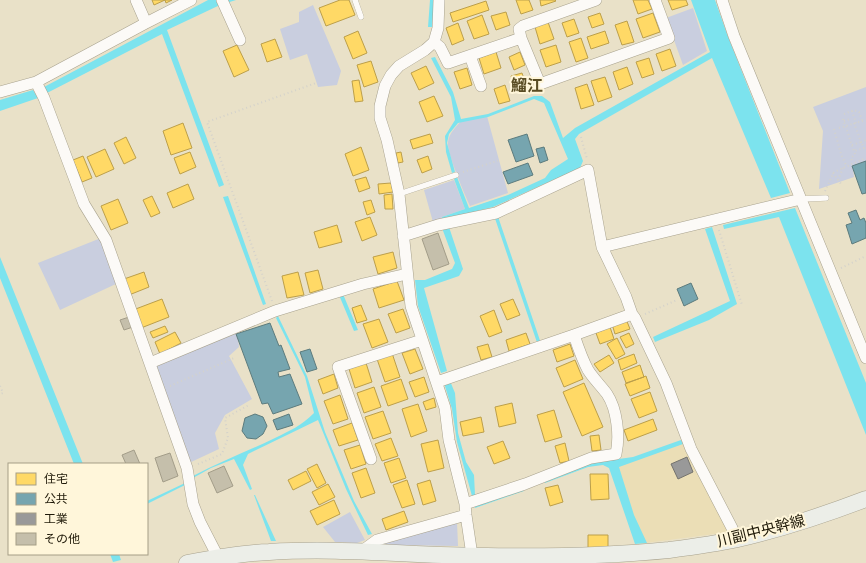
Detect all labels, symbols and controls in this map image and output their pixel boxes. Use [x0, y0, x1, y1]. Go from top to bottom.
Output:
district label: 鰡江 [511, 74, 543, 98]
legend [8, 463, 148, 555]
text: 住宅 [44, 470, 68, 489]
text: 公共 [44, 490, 68, 509]
street label: 川副中央幹線 [715, 509, 808, 554]
text: 工業 [44, 510, 68, 529]
text: その他 [44, 530, 80, 549]

